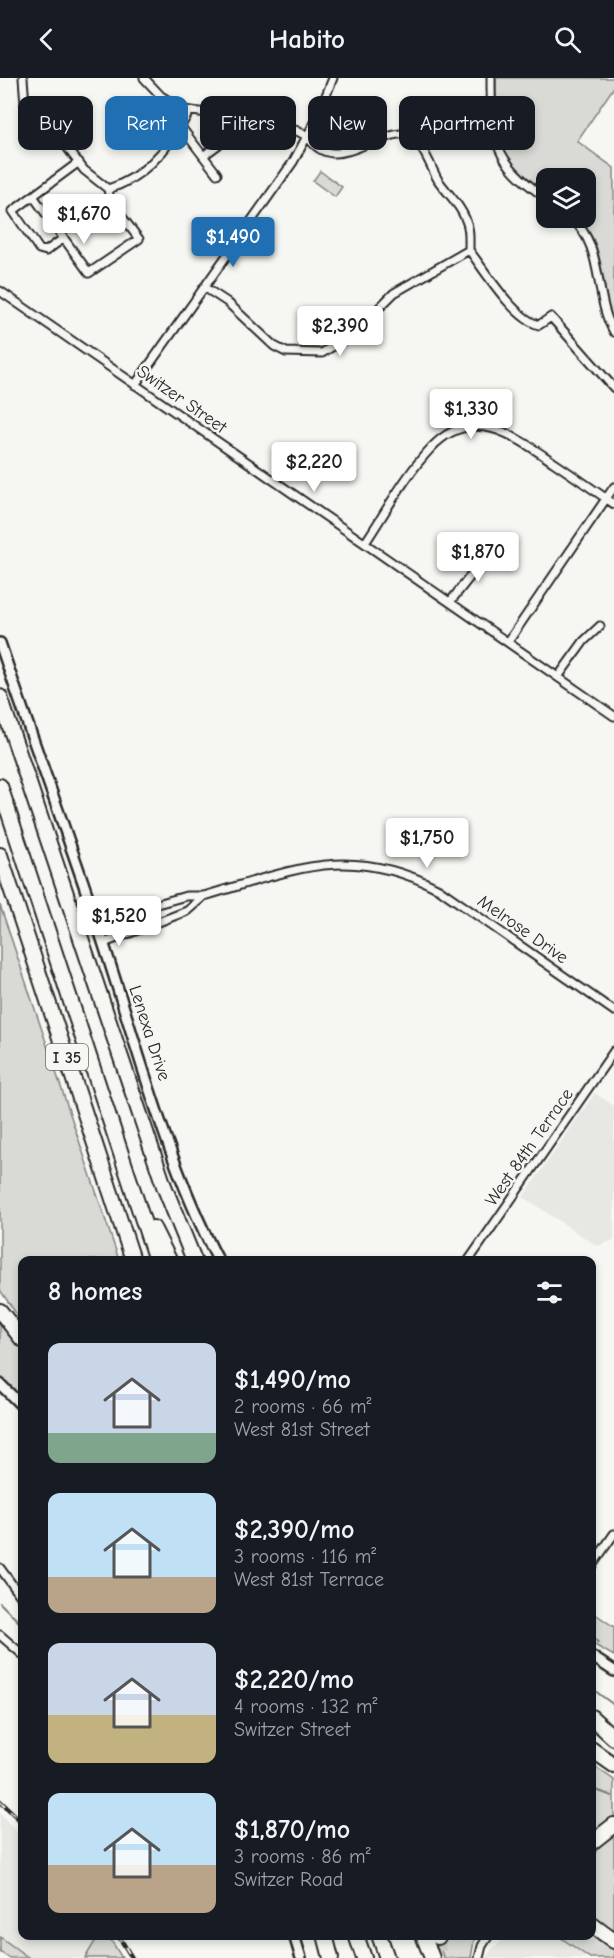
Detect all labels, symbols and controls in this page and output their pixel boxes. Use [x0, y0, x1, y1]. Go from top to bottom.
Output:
icon: back [30, 23, 63, 56]
icon: search [551, 23, 584, 56]
text: Habito [269, 24, 345, 55]
chip: Buy [18, 96, 93, 150]
chip: Rent [105, 96, 188, 150]
chip: Filters [200, 96, 296, 150]
chip: New [308, 96, 387, 150]
chip: Apartment [399, 96, 535, 150]
map controls [536, 168, 596, 228]
button: layers [536, 168, 596, 228]
pin: $1,670 [35, 194, 133, 245]
text: $1,670 [57, 202, 111, 225]
pin: $1,490 [184, 217, 282, 268]
text: $1,490 [206, 225, 261, 248]
pin: $2,390 [291, 306, 389, 357]
text: $2,390 [311, 314, 369, 337]
street label: Switzer Street [133, 361, 231, 438]
pin: $1,330 [422, 389, 520, 440]
text: $1,330 [444, 397, 498, 420]
pin: $2,220 [265, 442, 363, 493]
text: $2,220 [285, 450, 343, 473]
pin: $1,870 [429, 532, 527, 583]
text: $1,870 [451, 540, 505, 563]
pin: $1,750 [378, 818, 476, 869]
text: $1,750 [400, 826, 454, 849]
street label: Melrose Drive [473, 891, 572, 968]
pin: $1,520 [70, 896, 168, 947]
text: $1,520 [91, 904, 147, 927]
street label: Lenexa Drive [124, 983, 175, 1083]
road number: I 35 [46, 1044, 88, 1070]
street label: West 84th Terrace [481, 1084, 578, 1210]
icon: filters [533, 1276, 566, 1309]
text: 8 homes [48, 1277, 142, 1307]
text: $1,490/mo [234, 1365, 351, 1395]
icon: home [96, 1367, 168, 1439]
text: 2 rooms · 66 m² [234, 1395, 372, 1418]
text: West 81st Street [234, 1418, 370, 1441]
text: $2,390/mo [234, 1515, 354, 1545]
icon: home [96, 1517, 168, 1589]
text: 3 rooms · 116 m² [234, 1545, 376, 1568]
text: West 81st Terrace [234, 1568, 384, 1591]
text: $2,220/mo [234, 1665, 354, 1695]
icon: home [96, 1667, 168, 1739]
text: 4 rooms · 132 m² [234, 1695, 378, 1718]
text: Switzer Street [234, 1718, 350, 1741]
text: $1,870/mo [234, 1815, 350, 1845]
icon: home [96, 1817, 168, 1889]
text: 3 rooms · 86 m² [234, 1845, 371, 1868]
text: Switzer Road [234, 1868, 343, 1891]

